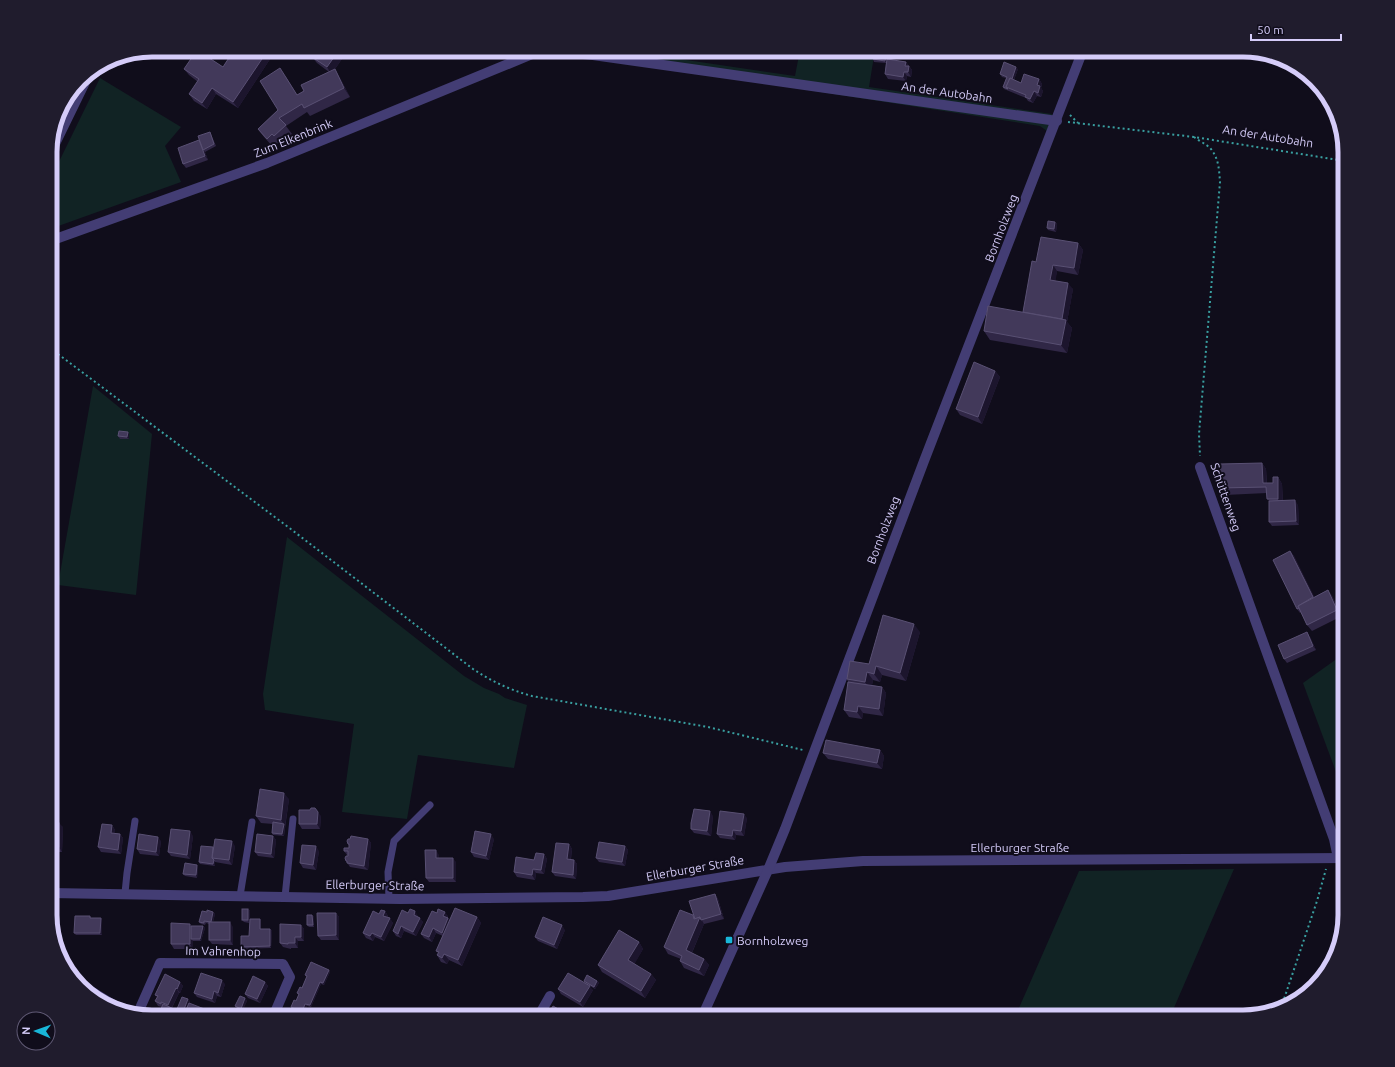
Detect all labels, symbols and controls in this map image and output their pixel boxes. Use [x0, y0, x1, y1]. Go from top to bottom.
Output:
scale bar [1251, 16, 1341, 42]
text: 50 m [1257, 23, 1284, 36]
street label: An der Autobahn [901, 79, 993, 105]
street label: Zum Elkenbrink [252, 116, 334, 160]
street label: An der Autobahn [1222, 122, 1314, 150]
street label: Bornholzweg [982, 192, 1020, 264]
street label: Schüttenweg [1208, 461, 1244, 533]
street label: Bornholzweg [864, 494, 902, 566]
street label: Ellerburger Straße [971, 841, 1070, 854]
street label: Ellerburger Straße [645, 853, 745, 883]
street label: Ellerburger Straße [325, 878, 425, 892]
place label: Bornholzweg [737, 934, 808, 947]
marker: Bornholzweg [724, 935, 734, 945]
street label: Im Vahrenhop [185, 944, 261, 958]
north arrow [16, 1011, 56, 1051]
text: N [20, 1026, 32, 1035]

